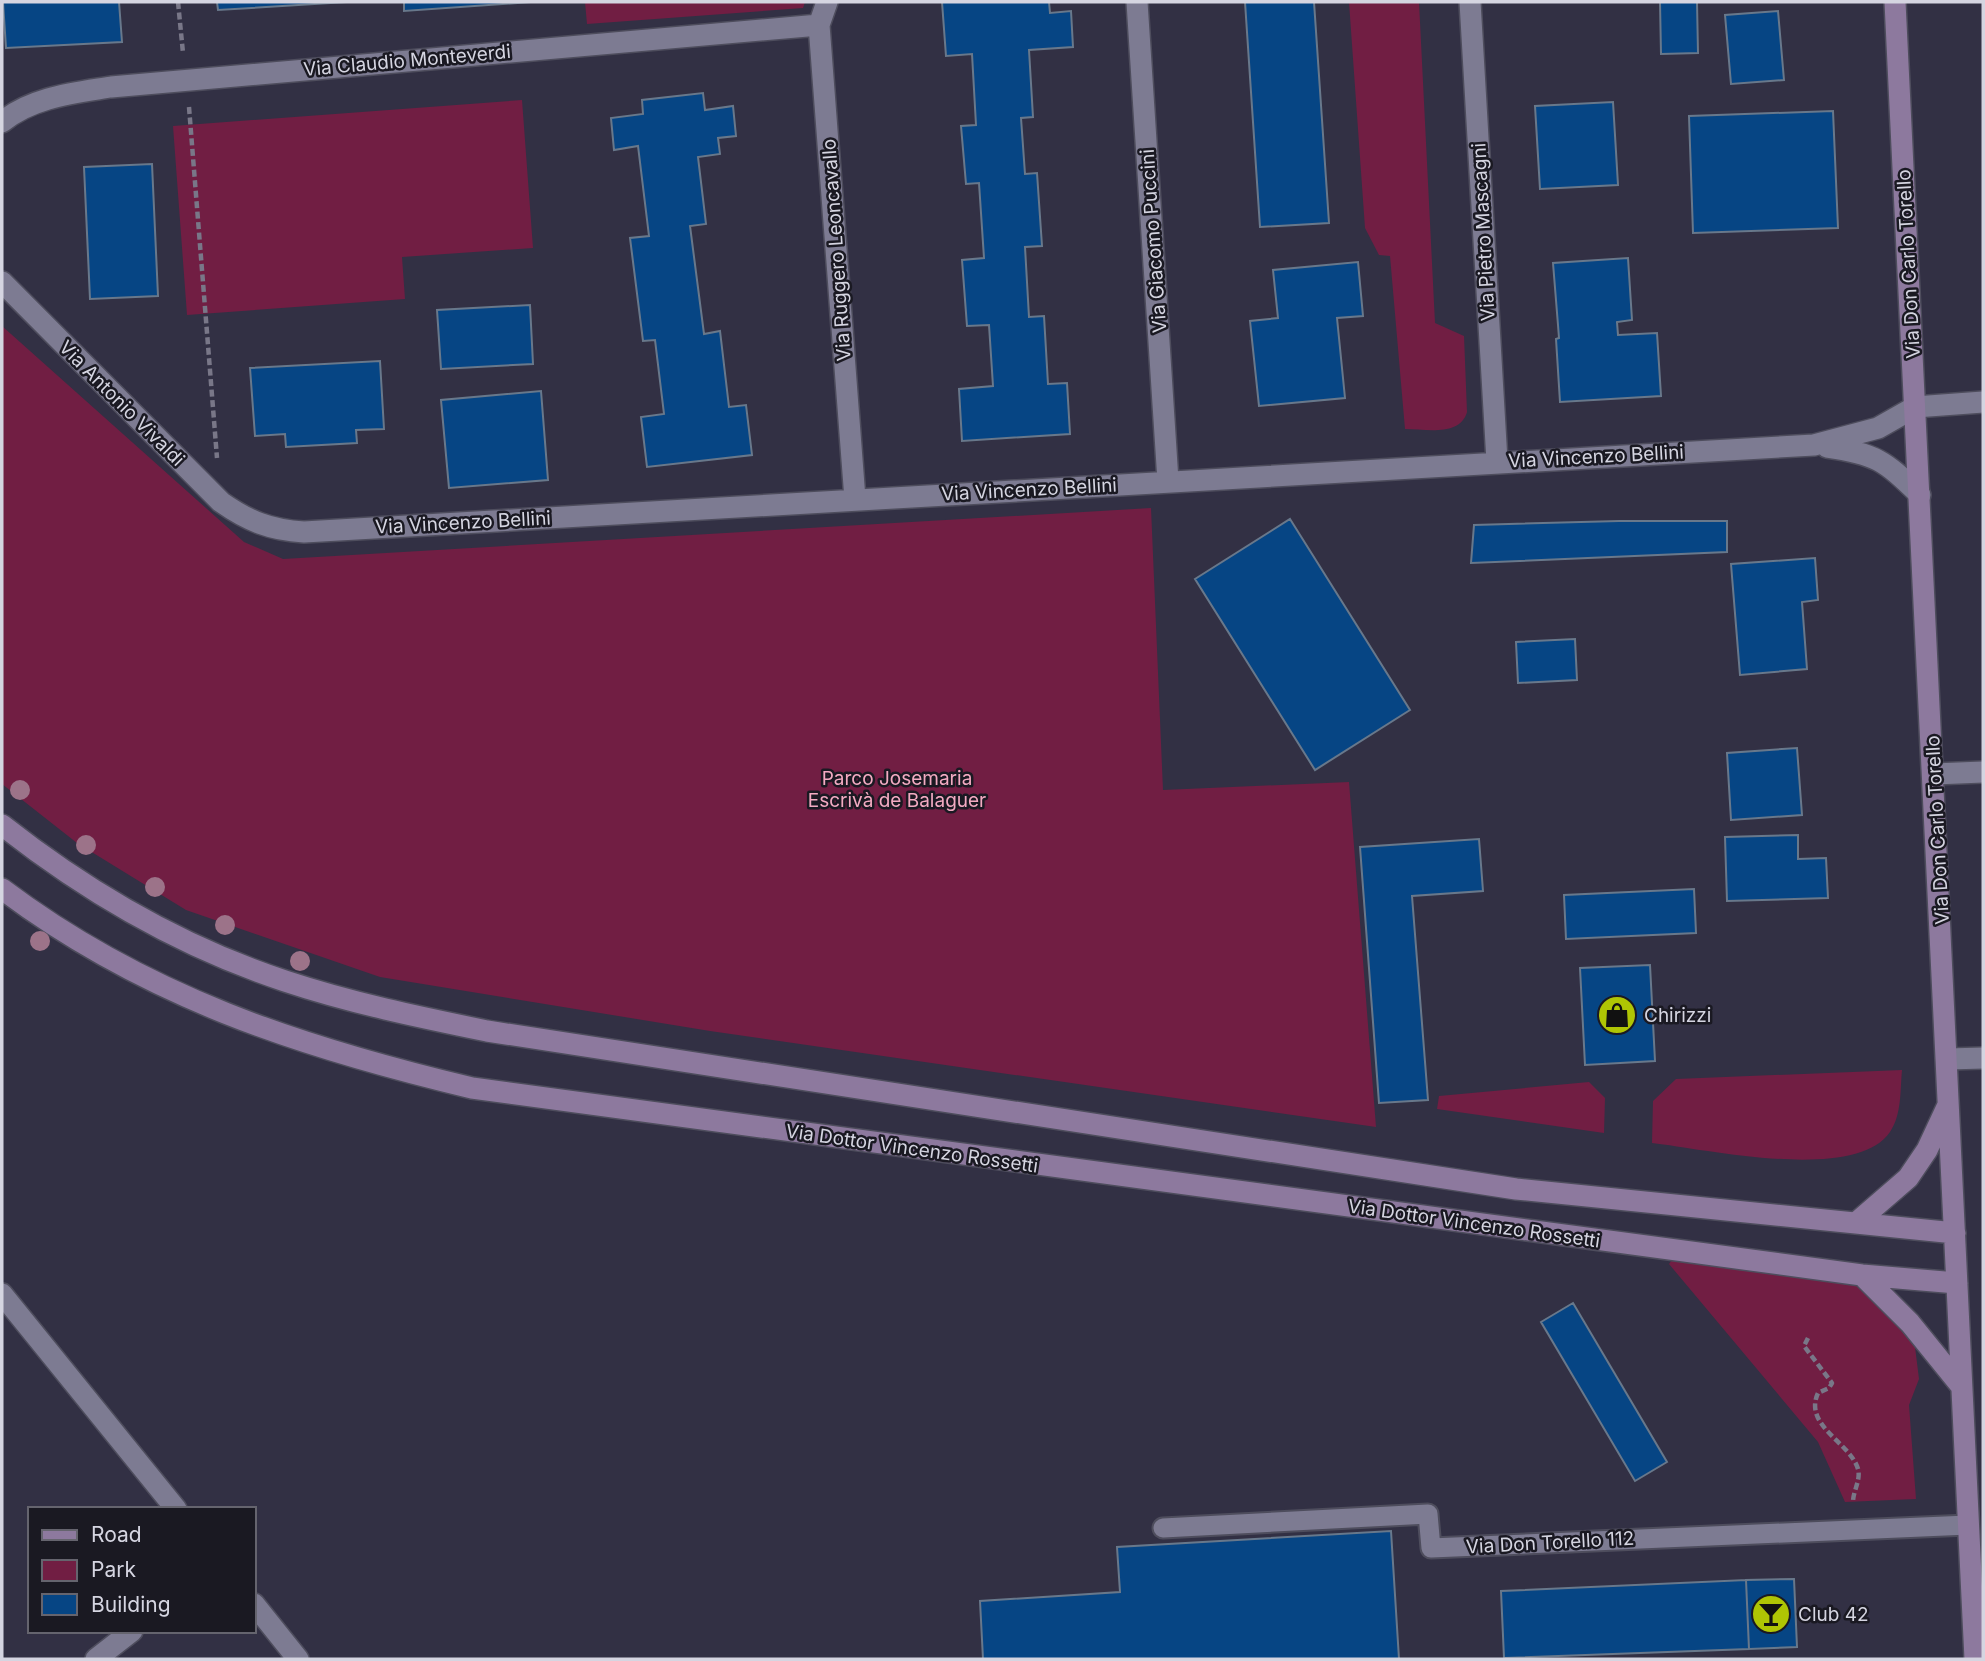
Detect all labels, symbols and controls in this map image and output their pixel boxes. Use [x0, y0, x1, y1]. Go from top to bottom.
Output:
street label: Via Claudio Monteverdi [302, 40, 512, 81]
street label: Via Ruggero Leoncavallo [817, 138, 856, 362]
street label: Via Pietro Mascagni [1467, 142, 1500, 322]
street label: Via Giacomo Puccini [1136, 148, 1171, 334]
street label: Via Don Carlo Torello [1892, 169, 1925, 359]
street label: Via Antonio Vivaldi [54, 336, 189, 471]
street label: Via Vincenzo Bellini [1508, 440, 1684, 473]
street label: Via Vincenzo Bellini [941, 473, 1117, 506]
street label: Via Vincenzo Bellini [375, 506, 551, 539]
street label: Via Don Carlo Torello [1921, 735, 1954, 925]
park label: Parco Josemaria Escrivà de Balaguer [808, 767, 986, 812]
shop icon: Chirizzi [1596, 994, 1638, 1036]
place label: Chirizzi [1644, 1004, 1711, 1027]
street label: Via Dottor Vincenzo Rossetti [784, 1119, 1040, 1178]
street label: Via Dottor Vincenzo Rossetti [1346, 1194, 1602, 1253]
legend [28, 1507, 256, 1633]
text: Road [91, 1522, 142, 1547]
street label: Via Don Torello 112 [1465, 1527, 1635, 1558]
text: Park [91, 1557, 136, 1582]
text: Building [91, 1592, 171, 1617]
bar icon: Club 42 [1750, 1593, 1792, 1635]
place label: Club 42 [1798, 1603, 1869, 1626]

